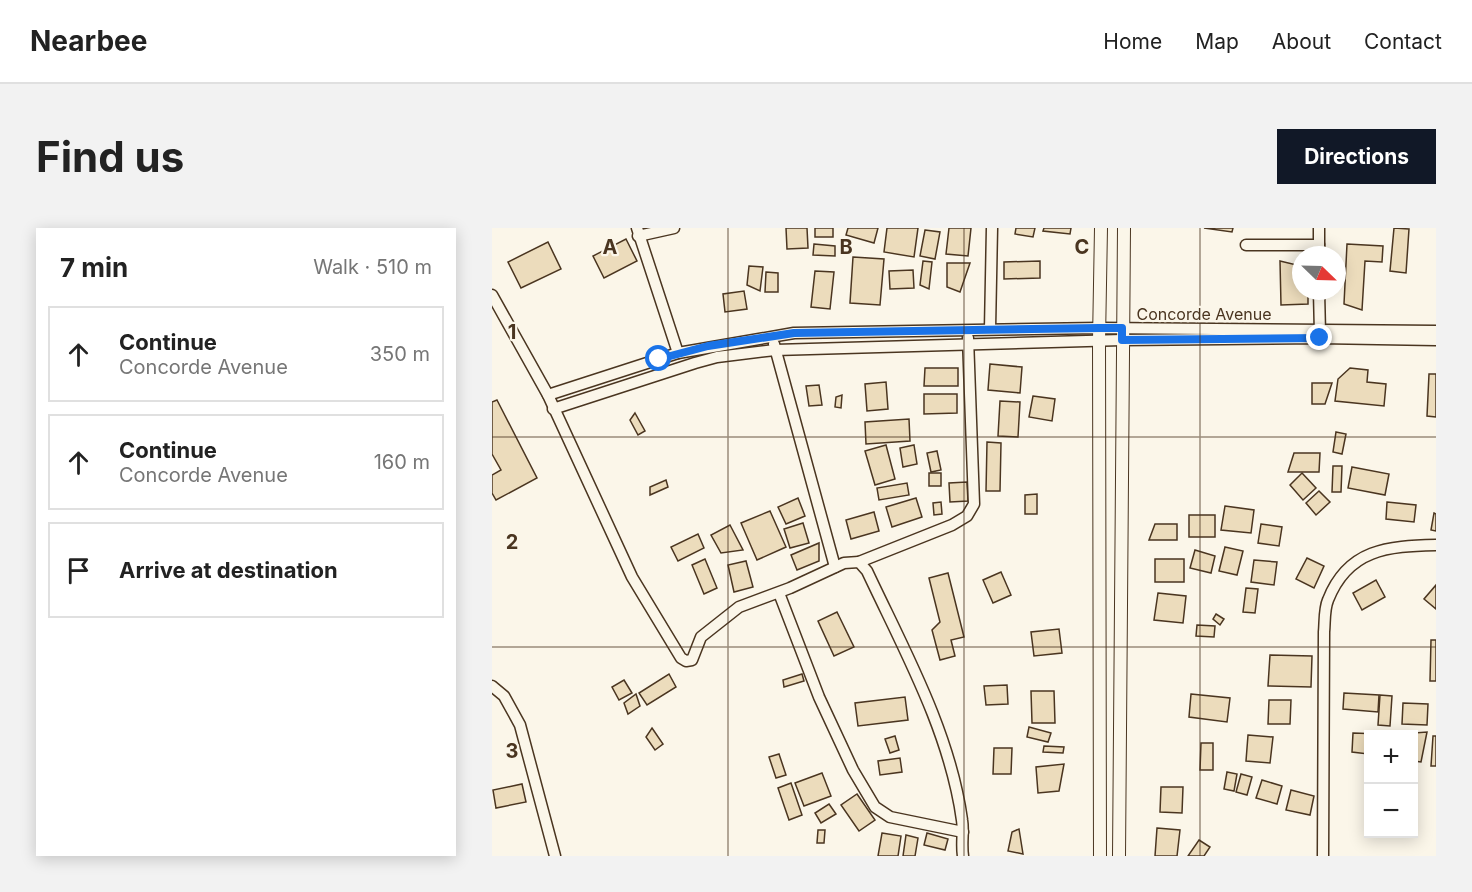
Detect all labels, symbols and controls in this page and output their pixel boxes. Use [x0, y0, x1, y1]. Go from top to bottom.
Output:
text: Nearbee [30, 24, 147, 58]
text: Home [1103, 29, 1162, 54]
text: Map [1195, 29, 1239, 54]
text: About [1272, 29, 1331, 54]
text: Contact [1364, 29, 1442, 54]
button: Directions [1277, 129, 1436, 184]
text: Find us [36, 131, 184, 182]
text: A [603, 235, 618, 259]
text: B [839, 235, 853, 259]
text: C [1075, 235, 1089, 259]
north arrow [1292, 246, 1346, 300]
text: 7 min [60, 252, 128, 283]
text: Walk · 510 m [313, 255, 432, 279]
street label: Concorde Avenue [1136, 304, 1272, 324]
text: 1 [508, 320, 516, 344]
route end [1306, 324, 1332, 350]
text: Continue [119, 329, 217, 355]
icon: ahead [62, 338, 95, 371]
text: 350 m [370, 342, 430, 366]
route start [645, 345, 671, 371]
text: Concorde Avenue [119, 355, 288, 379]
text: Continue [119, 437, 217, 463]
icon: ahead [62, 446, 95, 479]
text: 160 m [374, 450, 430, 474]
text: Concorde Avenue [119, 463, 288, 487]
text: 2 [506, 530, 518, 554]
icon: arrive [62, 554, 95, 587]
text: Arrive at destination [119, 557, 338, 583]
map controls [1364, 730, 1418, 838]
button: + [1364, 730, 1418, 784]
text: 3 [506, 739, 518, 763]
button: − [1364, 784, 1418, 838]

